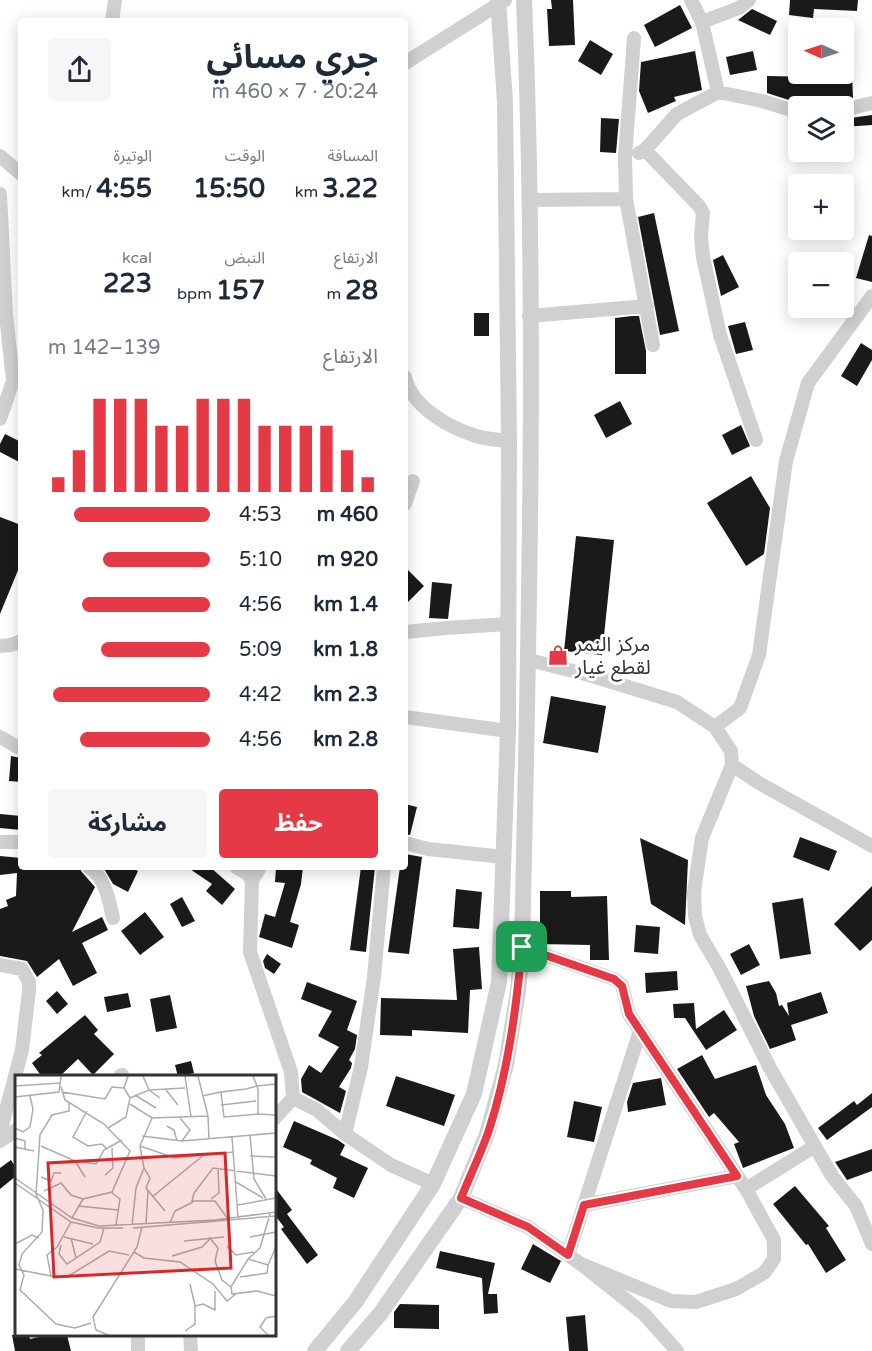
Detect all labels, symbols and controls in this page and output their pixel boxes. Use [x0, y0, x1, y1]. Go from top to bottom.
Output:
north arrow [788, 18, 854, 84]
map controls [788, 18, 854, 318]
button: share [48, 38, 111, 101]
text: جري مسائي [207, 38, 378, 77]
text: 20:24 · 7 × 460 m [211, 80, 378, 104]
button: layers [788, 96, 854, 162]
text: الوتيرة [114, 146, 152, 166]
text: الوقت [225, 146, 265, 166]
text: المسافة [328, 146, 378, 166]
text: 4:55 [96, 173, 152, 204]
text: 15:50 [193, 173, 265, 204]
text: 3.22 [322, 173, 378, 204]
button: + [788, 174, 854, 240]
text: /km [62, 182, 96, 202]
text: km [295, 182, 322, 202]
text: kcal [122, 248, 152, 268]
text: النبض [224, 248, 265, 268]
text: الارتفاع [334, 248, 378, 268]
button: − [788, 252, 854, 318]
text: 223 [103, 268, 152, 299]
text: 157 [216, 275, 265, 306]
text: 28 [345, 275, 378, 306]
text: bpm [177, 284, 216, 304]
text: m [326, 284, 345, 304]
text: 139–142 m [48, 336, 161, 360]
text: الارتفاع [323, 345, 378, 369]
text: 4:53 [239, 503, 282, 527]
text: 460 m [317, 503, 378, 527]
text: 5:10 [239, 548, 282, 572]
text: 920 m [317, 548, 378, 572]
text: 4:56 [239, 593, 282, 617]
text: 1.4 km [314, 593, 378, 617]
place label: مركز النمر لقطع غيار [574, 633, 651, 682]
text: 5:09 [239, 638, 282, 662]
text: 1.8 km [313, 638, 378, 662]
shop icon: مركز النمر لقطع غيار [546, 643, 570, 667]
text: 4:42 [239, 683, 282, 707]
text: 2.3 km [313, 683, 378, 707]
text: 4:56 [239, 728, 282, 752]
text: 2.8 km [313, 728, 378, 752]
button: مشاركة [48, 789, 207, 858]
button: حفظ [219, 789, 378, 858]
pin [496, 921, 547, 972]
icon: arrive [505, 930, 538, 963]
inset map [15, 1075, 276, 1336]

